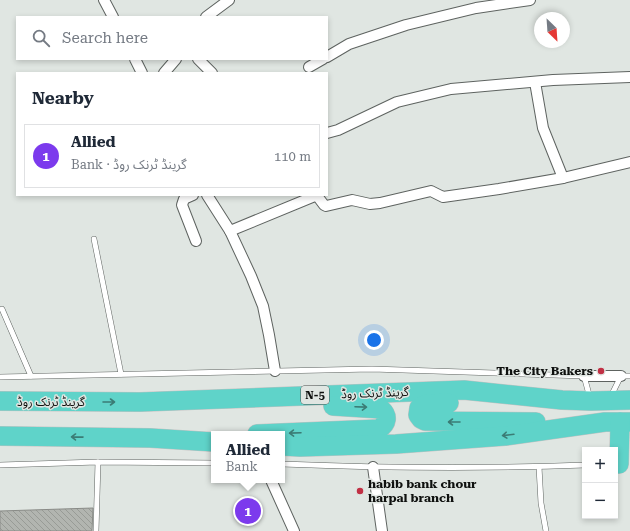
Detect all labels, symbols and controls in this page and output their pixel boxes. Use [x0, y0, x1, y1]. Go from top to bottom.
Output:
north arrow [534, 12, 570, 48]
search box [16, 16, 328, 60]
icon: search [30, 27, 52, 49]
text: Search here [62, 29, 148, 47]
text: Nearby [32, 88, 94, 108]
text: Allied [71, 133, 116, 151]
text: 1 [42, 149, 50, 164]
text: 110 m [274, 149, 311, 164]
text: Bank · گرینڈ ٹرنک روڈ [71, 157, 187, 172]
your location [364, 330, 384, 350]
place label: The City Bakers [496, 364, 593, 378]
marker: The City Bakers [596, 366, 606, 376]
street label: گرینڈ ٹرنک روڈ [341, 384, 410, 401]
road number: N-5 [301, 386, 329, 404]
street label: گرینڈ ٹرنک روڈ [17, 395, 86, 409]
one-way arrow [102, 398, 115, 406]
one-way arrow [354, 403, 367, 411]
one-way arrow [448, 418, 461, 425]
one-way arrow [289, 429, 302, 436]
popup [211, 431, 285, 483]
one-way arrow [502, 431, 515, 439]
one-way arrow [71, 433, 84, 441]
text: Allied [226, 441, 270, 459]
map controls [582, 447, 618, 519]
button: + [582, 447, 618, 483]
text: Bank [226, 459, 258, 474]
place label: habib bank chour harpal branch [368, 477, 477, 505]
button: − [582, 483, 618, 519]
marker: habib bank chour harpal branch [355, 486, 365, 496]
pin: 1 [235, 496, 261, 526]

